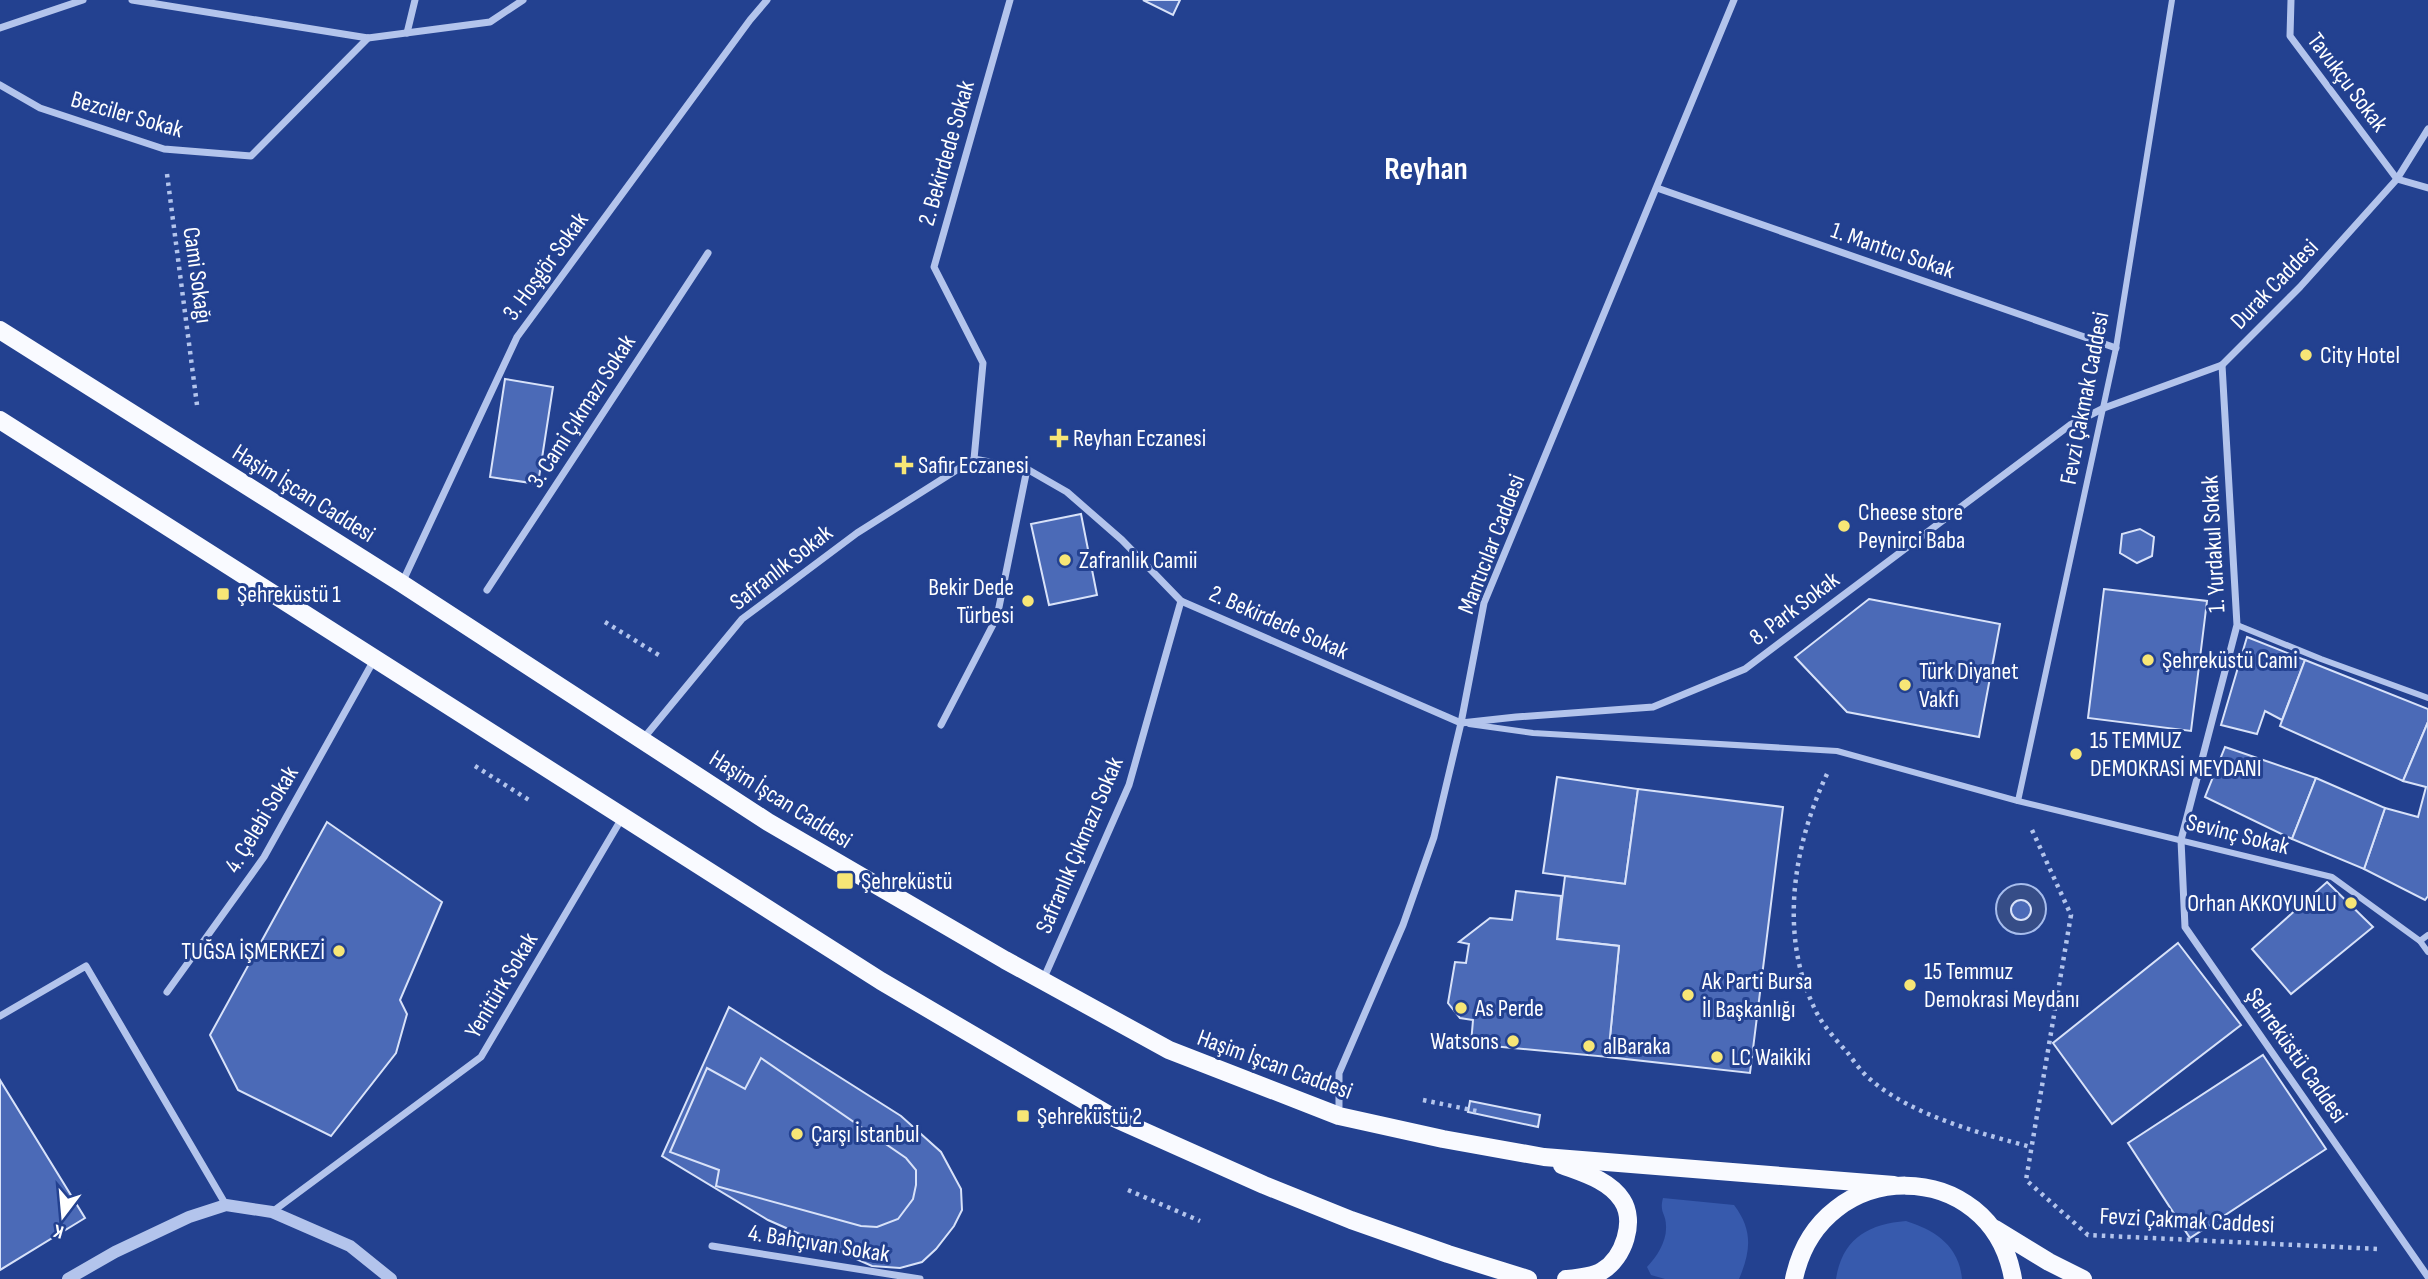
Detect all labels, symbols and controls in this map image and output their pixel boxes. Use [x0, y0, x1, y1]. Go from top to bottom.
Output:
street label: Tavukçu Sokak [2301, 27, 2394, 138]
street label: 2. Bekirdede Sokak [912, 77, 981, 229]
street label: Bezciler Sokak [67, 85, 186, 144]
district label: Reyhan [1384, 150, 1468, 189]
street label: 3. Hoşgör Sokak [496, 206, 594, 326]
street label: 1. Mantıcı Sokak [1827, 216, 1958, 285]
street label: Cami Sokağı [176, 225, 219, 325]
street label: Durak Caddesi [2224, 233, 2324, 335]
street label: Fevzi Çakmak Caddesi [2054, 309, 2115, 487]
street label: 3. Cami Çıkmazı Sokak [521, 329, 642, 493]
place label: City Hotel [2320, 341, 2400, 370]
marker: City Hotel [2298, 347, 2314, 363]
place label: Reyhan Eczanesi [1073, 424, 1206, 453]
marker: Reyhan Eczanesi [1051, 430, 1067, 446]
street label: Haşim İşcan Caddesi [227, 438, 381, 549]
place label: Safir Eczanesi [918, 451, 1029, 480]
marker: Safir Eczanesi [896, 457, 912, 473]
street label: Mantıcılar Caddesi [1452, 470, 1531, 618]
street label: 1. Yurdakul Sokak [2195, 475, 2232, 613]
place label: Cheese store Peynirci Baba [1858, 498, 1965, 555]
street label: Safranlık Sokak [724, 518, 838, 616]
marker: Cheese store Peynirci Baba [1836, 518, 1852, 534]
place label: Zafranlık Camii [1079, 546, 1198, 575]
marker: Zafranlık Camii [1057, 552, 1073, 568]
street label: 8. Park Sokak [1743, 565, 1845, 652]
place label: Bekir Dede Türbesi [928, 573, 1014, 630]
street label: 2. Bekirdede Sokak [1205, 579, 1353, 666]
place label: Şehreküstü 1 [237, 580, 341, 609]
marker: Şehreküstü 1 [215, 586, 231, 602]
marker: Bekir Dede Türbesi [1020, 593, 1036, 609]
place label: Şehreküstü Cami [2162, 646, 2298, 675]
marker: Şehreküstü Cami [2140, 652, 2156, 668]
place label: Türk Diyanet Vakfı [1919, 657, 2019, 714]
marker: Türk Diyanet Vakfı [1897, 677, 1913, 693]
place label: 15 TEMMUZ DEMOKRASİ MEYDANI [2090, 726, 2262, 783]
street label: Haşim İşcan Caddesi [704, 744, 858, 855]
marker: 15 TEMMUZ DEMOKRASİ MEYDANI [2068, 746, 2084, 762]
street label: Safranlık Çıkmazı Sokak [1029, 753, 1130, 938]
street label: 4. Çelebi Sokak [218, 761, 305, 878]
street label: Sevinç Sokak [2183, 808, 2292, 861]
place label: Şehreküstü [861, 867, 953, 896]
marker: Şehreküstü [835, 871, 855, 891]
place label: Orhan AKKOYUNLU [2187, 889, 2337, 918]
marker: Orhan AKKOYUNLU [2343, 895, 2359, 911]
street label: Yenitürk Sokak [459, 927, 544, 1043]
place label: TUĞSA İŞMERKEZİ [181, 937, 325, 966]
marker: TUĞSA İŞMERKEZİ [331, 943, 347, 959]
place label: 15 Temmuz Demokrasi Meydanı [1924, 957, 2079, 1014]
place label: Ak Parti Bursa İl Başkanlığı [1701, 967, 1812, 1024]
marker: 15 Temmuz Demokrasi Meydanı [1902, 977, 1918, 993]
street label: Şehreküstü Caddesi [2239, 982, 2354, 1129]
marker: Ak Parti Bursa İl Başkanlığı [1680, 987, 1696, 1003]
place label: As Perde [1474, 994, 1544, 1023]
marker: As Perde [1453, 1000, 1469, 1016]
street label: Haşim İşcan Caddesi [1193, 1023, 1356, 1106]
place label: Watsons [1430, 1027, 1499, 1056]
place label: alBaraka [1603, 1032, 1671, 1061]
marker: Watsons [1505, 1033, 1521, 1049]
marker: alBaraka [1581, 1038, 1597, 1054]
place label: LC Waikiki [1731, 1043, 1811, 1072]
marker: LC Waikiki [1709, 1049, 1725, 1065]
place label: Şehreküstü 2 [1037, 1102, 1142, 1131]
marker: Şehreküstü 2 [1015, 1108, 1031, 1124]
place label: Çarşı İstanbul [811, 1120, 920, 1149]
marker: Çarşı İstanbul [789, 1126, 805, 1142]
north arrow [28, 1181, 98, 1251]
street label: Fevzi Çakmak Caddesi [2099, 1201, 2275, 1240]
text: K [50, 1218, 66, 1243]
street label: 4. Bahçıvan Sokak [746, 1218, 892, 1269]

